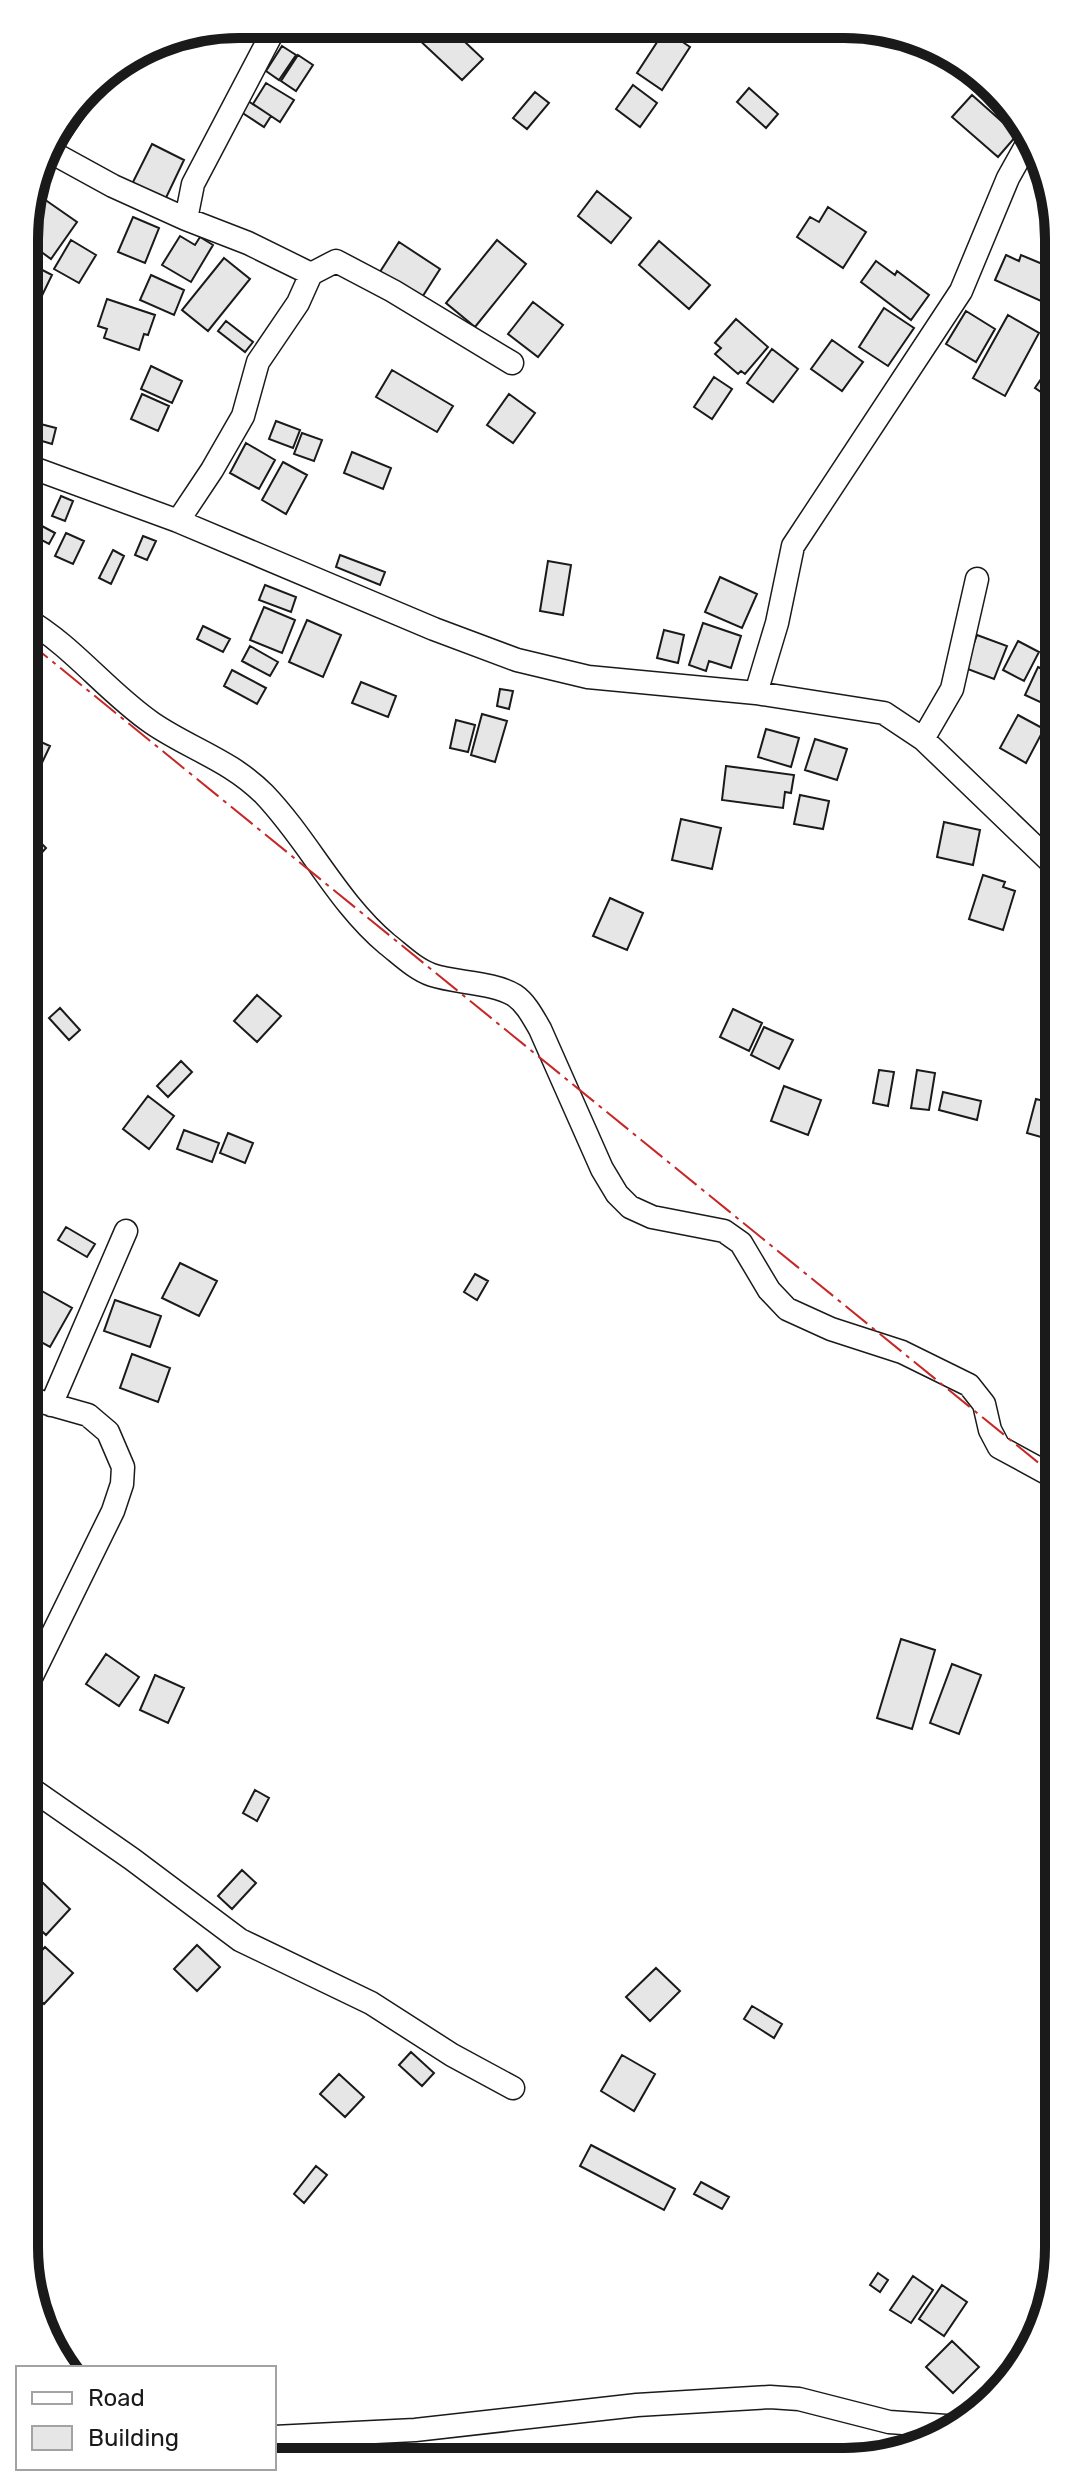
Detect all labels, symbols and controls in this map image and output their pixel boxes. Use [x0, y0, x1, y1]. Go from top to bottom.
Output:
legend [16, 2366, 276, 2470]
text: Road [88, 2384, 145, 2412]
text: Building [88, 2424, 179, 2452]

